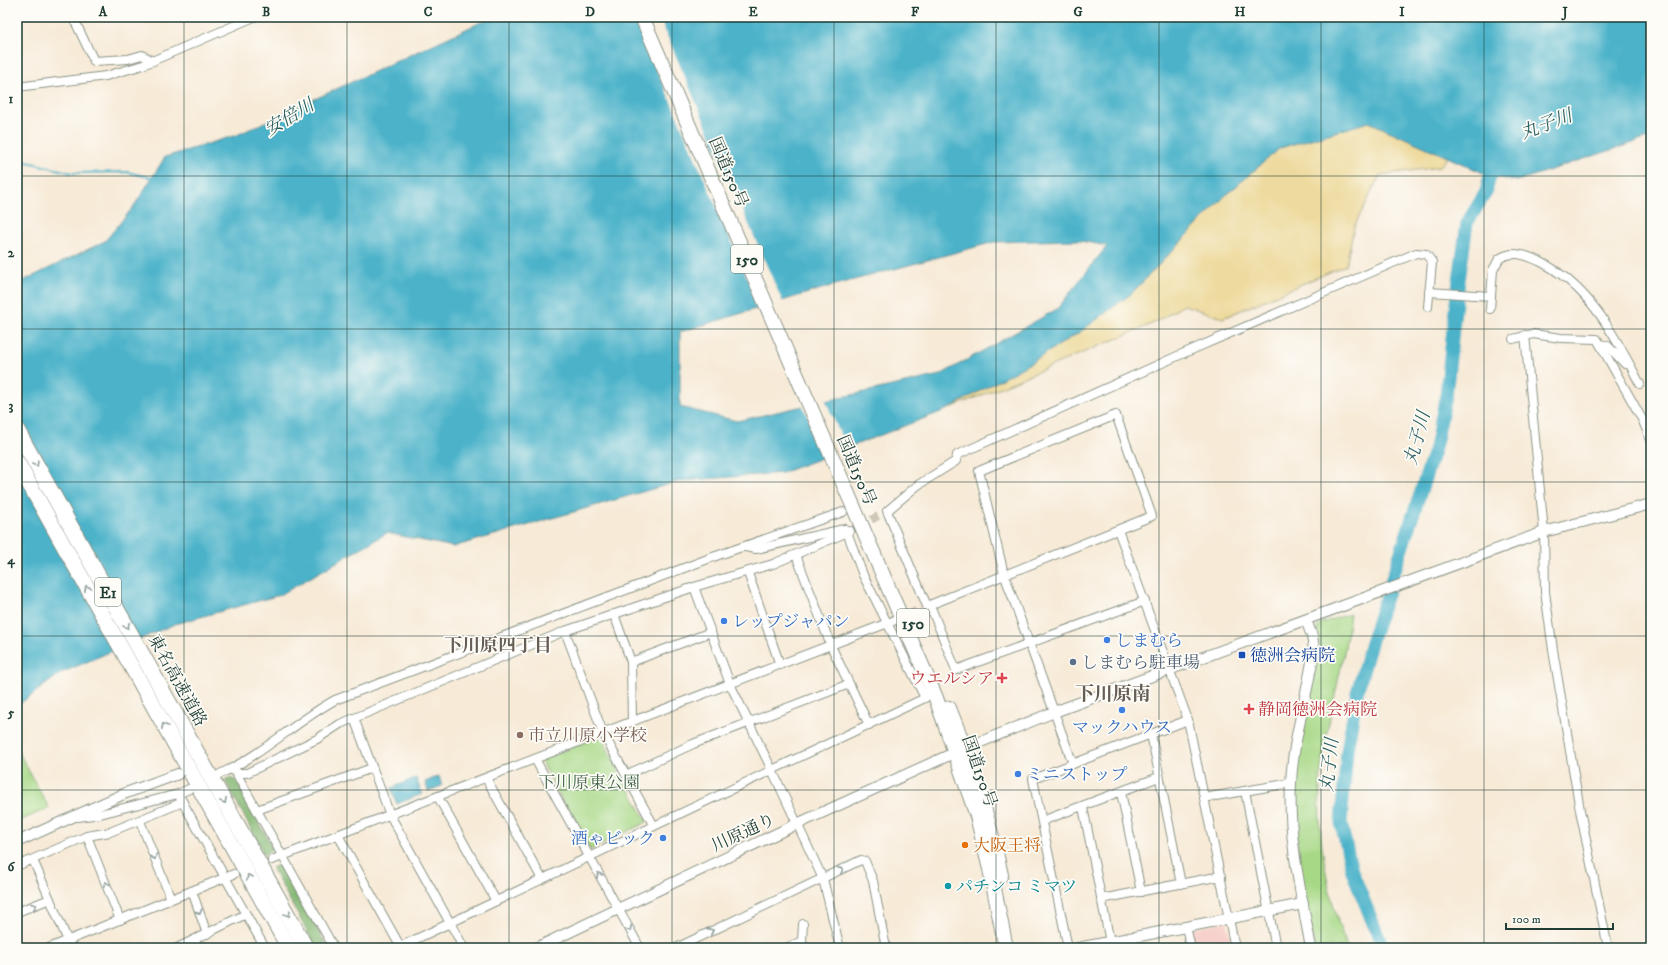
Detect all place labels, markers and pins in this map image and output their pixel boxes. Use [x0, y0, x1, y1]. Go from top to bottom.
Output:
place label: レップジャパン [732, 611, 850, 633]
marker: レップジャパン [719, 616, 729, 626]
place label: しまむら [1115, 630, 1183, 652]
marker: しまむら [1102, 635, 1112, 645]
place label: 徳洲会病院 [1250, 645, 1335, 667]
marker: 徳洲会病院 [1237, 650, 1247, 660]
place label: しまむら駐車場 [1081, 652, 1200, 674]
marker: しまむら駐車場 [1068, 657, 1078, 667]
place label: ウエルシア [909, 668, 994, 690]
marker: ウエルシア [997, 673, 1007, 683]
place label: 静岡徳洲会病院 [1258, 699, 1377, 721]
marker: 静岡徳洲会病院 [1243, 703, 1255, 715]
marker: マックハウス [1117, 705, 1127, 715]
place label: マックハウス [1072, 717, 1172, 739]
place label: 市立川原小学校 [528, 725, 647, 747]
marker: 市立川原小学校 [515, 730, 525, 740]
place label: ミニストップ [1026, 764, 1128, 786]
marker: ミニストップ [1013, 769, 1023, 779]
place label: 酒ゃビック [571, 828, 655, 850]
marker: 酒ゃビック [658, 833, 668, 843]
place label: 大阪王将 [973, 835, 1041, 857]
marker: 大阪王将 [960, 840, 970, 850]
place label: パチンコ ミマツ [956, 876, 1077, 898]
marker: パチンコ ミマツ [943, 881, 953, 891]

